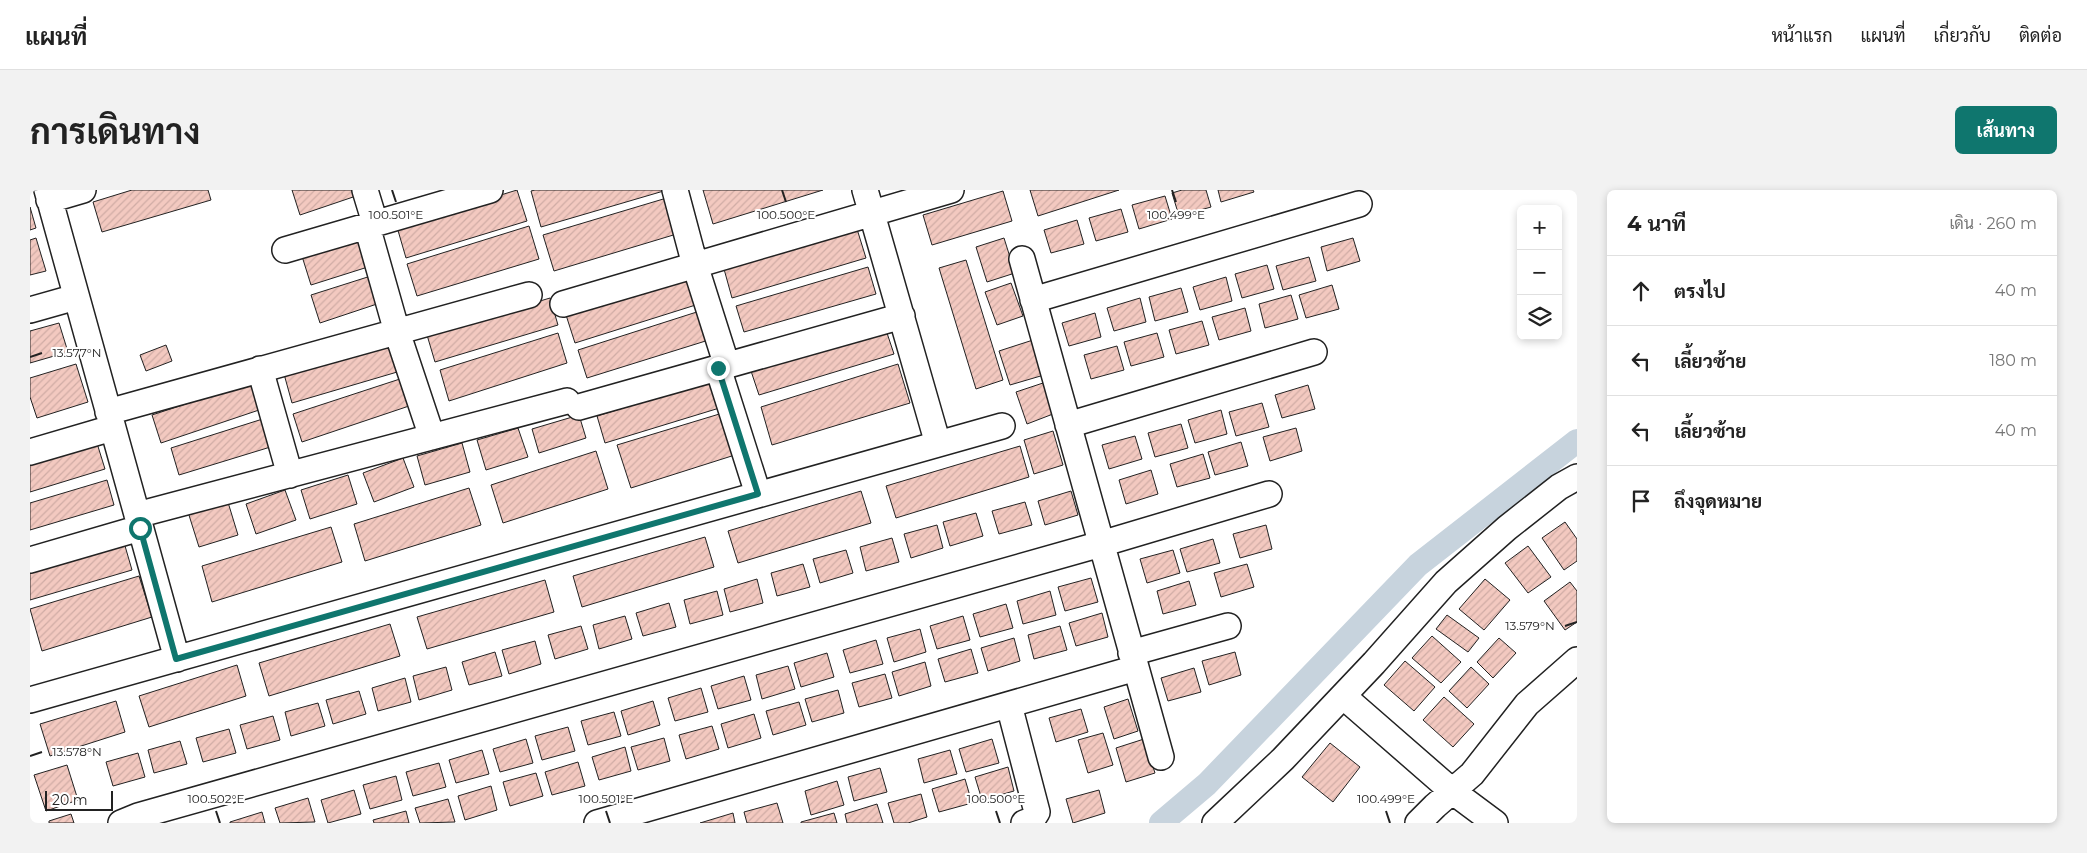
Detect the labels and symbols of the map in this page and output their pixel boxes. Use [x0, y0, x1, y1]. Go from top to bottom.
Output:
text: 100.501°E [369, 207, 423, 222]
text: 100.500°E [757, 207, 815, 222]
text: 100.499°E [1147, 207, 1205, 222]
text: 13.577°N [52, 345, 102, 360]
route end [707, 357, 730, 380]
route start [129, 517, 152, 540]
text: 13.579°N [1505, 618, 1555, 633]
text: 13.578°N [52, 744, 102, 759]
scale bar [45, 788, 112, 811]
text: 100.502°E [187, 791, 245, 806]
text: 100.501°E [579, 791, 633, 806]
text: 100.500°E [967, 791, 1025, 806]
text: 100.499°E [1357, 791, 1415, 806]

